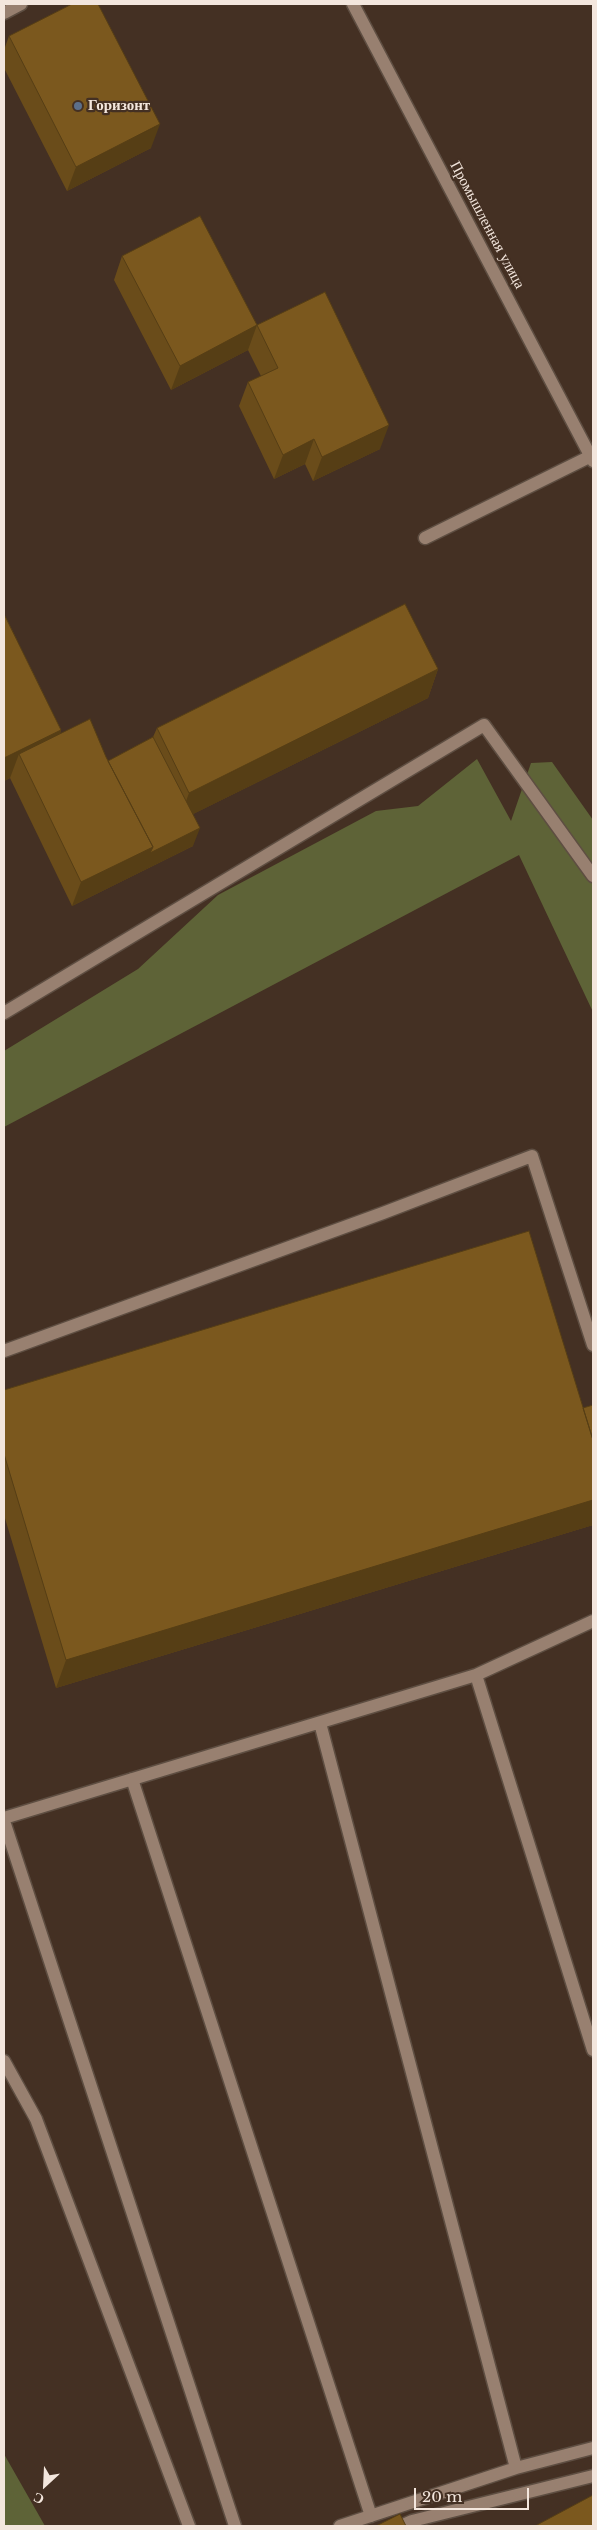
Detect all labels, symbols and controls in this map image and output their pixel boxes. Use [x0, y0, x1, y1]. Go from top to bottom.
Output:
place label: Горизонт [88, 97, 150, 115]
marker: Горизонт [72, 100, 84, 112]
street label: Промышленная улица [446, 158, 528, 292]
north arrow [20, 2460, 70, 2510]
scale bar [417, 2478, 532, 2510]
text: 20 m [422, 2487, 462, 2506]
text: С [30, 2488, 47, 2509]

